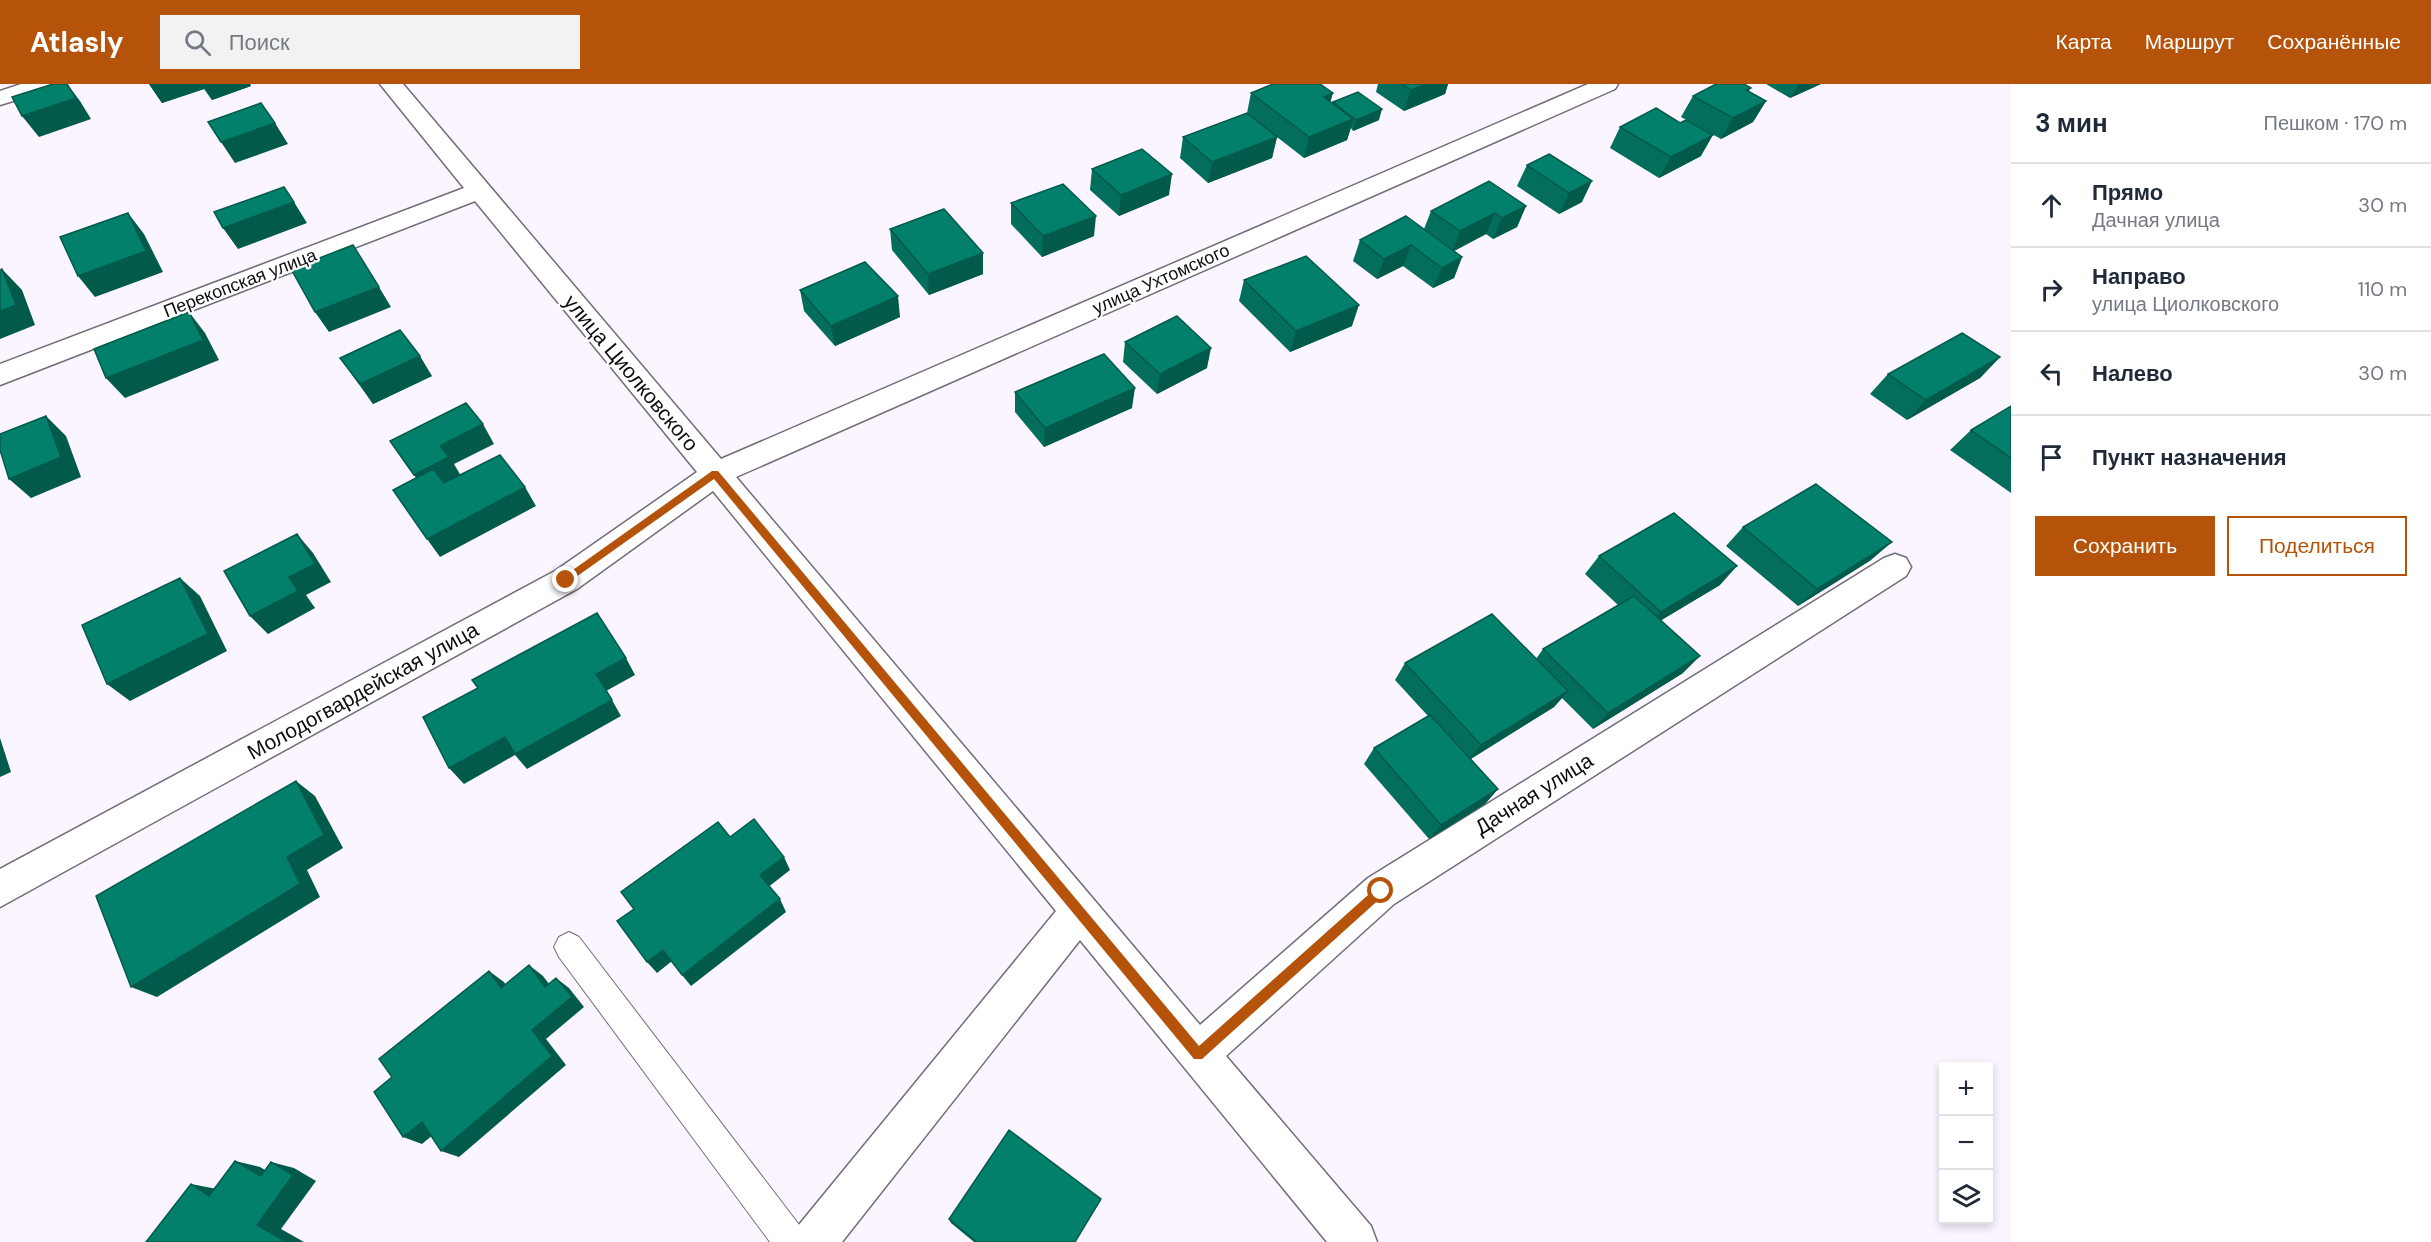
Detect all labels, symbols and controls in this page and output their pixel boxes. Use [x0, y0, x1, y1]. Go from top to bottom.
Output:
search box [160, 15, 580, 69]
text: Atlasly [30, 24, 124, 61]
icon: search [181, 26, 214, 59]
text: Поиск [229, 28, 290, 57]
text: Карта [2056, 28, 2112, 56]
text: Маршрут [2145, 28, 2234, 56]
text: Сохранённые [2267, 28, 2401, 56]
text: 3 мин [2035, 106, 2108, 140]
text: Пешком · 170 m [2264, 110, 2407, 136]
text: Прямо [2092, 178, 2163, 207]
icon: ahead [2035, 189, 2068, 222]
text: 30 m [2358, 192, 2407, 218]
text: Дачная улица [2092, 207, 2220, 233]
street label: улица Ухтомского [1089, 238, 1233, 320]
street label: Перекопская улица [160, 242, 321, 323]
text: Направо [2092, 262, 2186, 291]
icon: right [2035, 273, 2068, 306]
text: 110 m [2358, 276, 2407, 302]
street label: улица Циолковского [557, 289, 705, 457]
text: улица Циолковского [2092, 291, 2279, 317]
icon: left [2035, 357, 2068, 390]
text: Налево [2092, 359, 2173, 388]
text: 30 m [2358, 360, 2407, 386]
icon: arrive [2035, 441, 2068, 474]
text: Пункт назначения [2092, 443, 2287, 472]
button: Сохранить [2035, 516, 2215, 576]
button: Поделиться [2227, 516, 2407, 576]
route end [552, 566, 578, 592]
street label: Молодогвардейская улица [242, 616, 484, 766]
street label: Дачная улица [1470, 746, 1599, 841]
route start [1367, 877, 1393, 903]
map controls [1939, 1062, 1993, 1224]
button: + [1939, 1062, 1993, 1116]
button: − [1939, 1116, 1993, 1170]
button: layers [1939, 1170, 1993, 1224]

